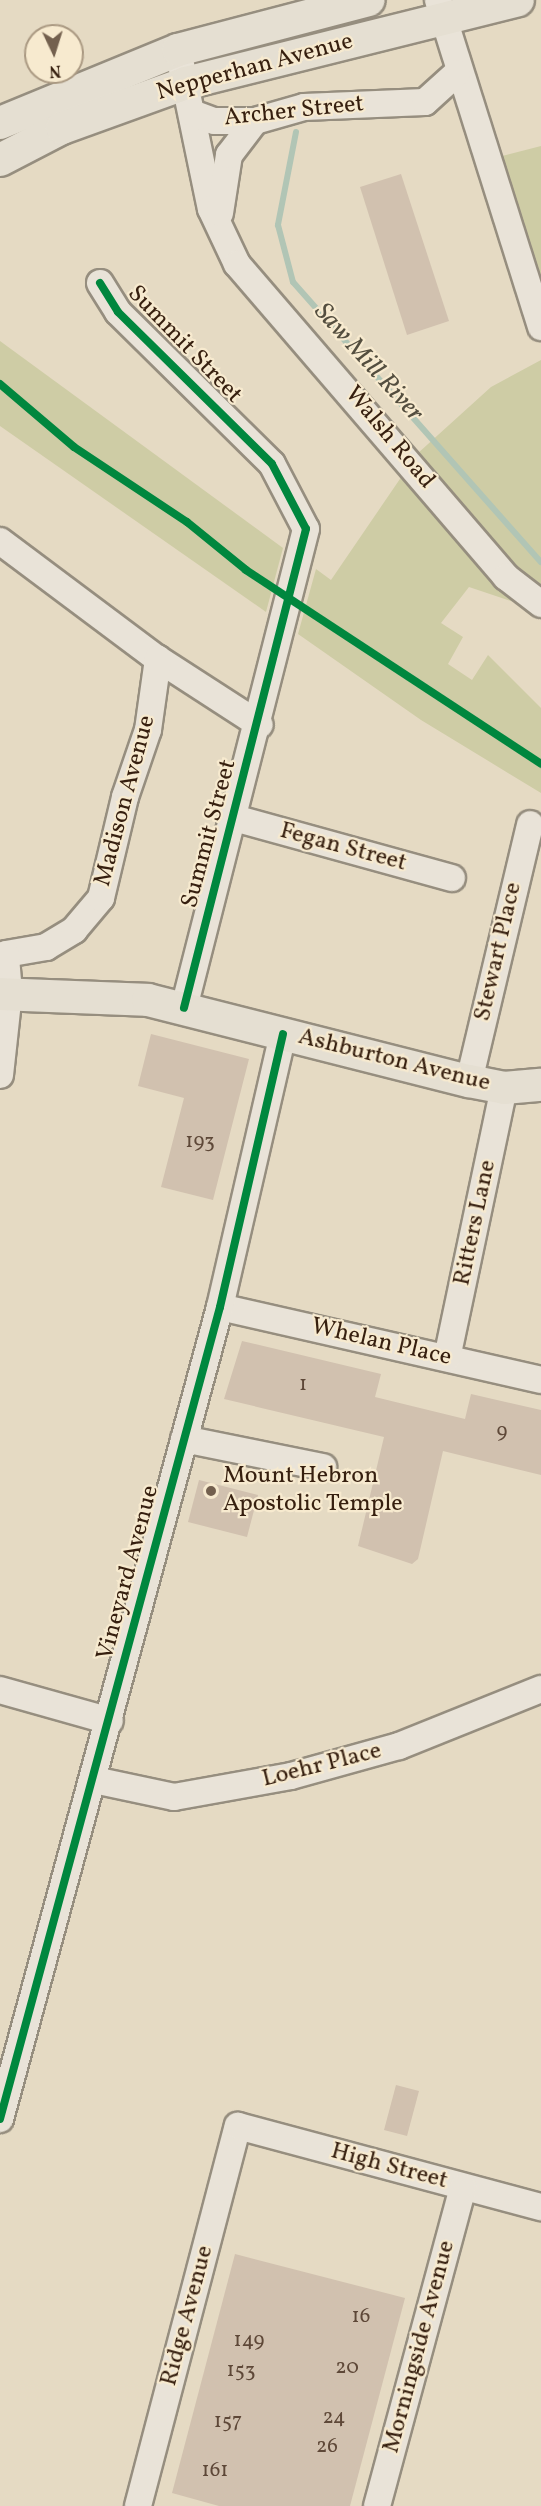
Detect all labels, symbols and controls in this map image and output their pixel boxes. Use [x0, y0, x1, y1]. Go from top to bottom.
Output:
north arrow [24, 24, 84, 84]
street label: Nepperhan Avenue [154, 28, 356, 108]
text: N [49, 59, 62, 81]
street label: Archer Street [223, 90, 365, 134]
street label: Summit Street [121, 280, 247, 410]
water label: Saw Mill River [307, 297, 429, 429]
street label: Walsh Road [338, 381, 440, 495]
street label: Madison Avenue [89, 712, 163, 890]
street label: Summit Street [176, 757, 244, 911]
street label: Fegan Street [277, 817, 409, 879]
street label: Stewart Place [469, 880, 529, 1024]
street label: Ashburton Avenue [295, 1023, 493, 1099]
house number: 193 [185, 1129, 215, 1155]
street label: Ritters Lane [449, 1158, 503, 1288]
street label: Whelan Place [308, 1313, 454, 1373]
house number: 1 [299, 1372, 307, 1398]
house number: 9 [497, 1419, 507, 1445]
place label: Mount Hebron Apostolic Temple [223, 1463, 403, 1519]
street label: Vineyard Avenue [92, 1482, 166, 1664]
marker: Mount Hebron Apostolic Temple [204, 1484, 218, 1498]
street label: Loehr Place [259, 1737, 385, 1795]
street label: High Street [328, 2138, 450, 2196]
street label: Morningside Avenue [378, 2238, 462, 2456]
street label: Ridge Avenue [155, 2243, 221, 2389]
house number: 16 [352, 2304, 370, 2330]
house number: 149 [234, 2328, 264, 2354]
house number: 20 [335, 2355, 359, 2381]
house number: 153 [226, 2358, 256, 2384]
house number: 24 [322, 2405, 346, 2431]
house number: 157 [214, 2409, 242, 2435]
house number: 26 [316, 2434, 338, 2460]
house number: 161 [202, 2458, 228, 2484]

